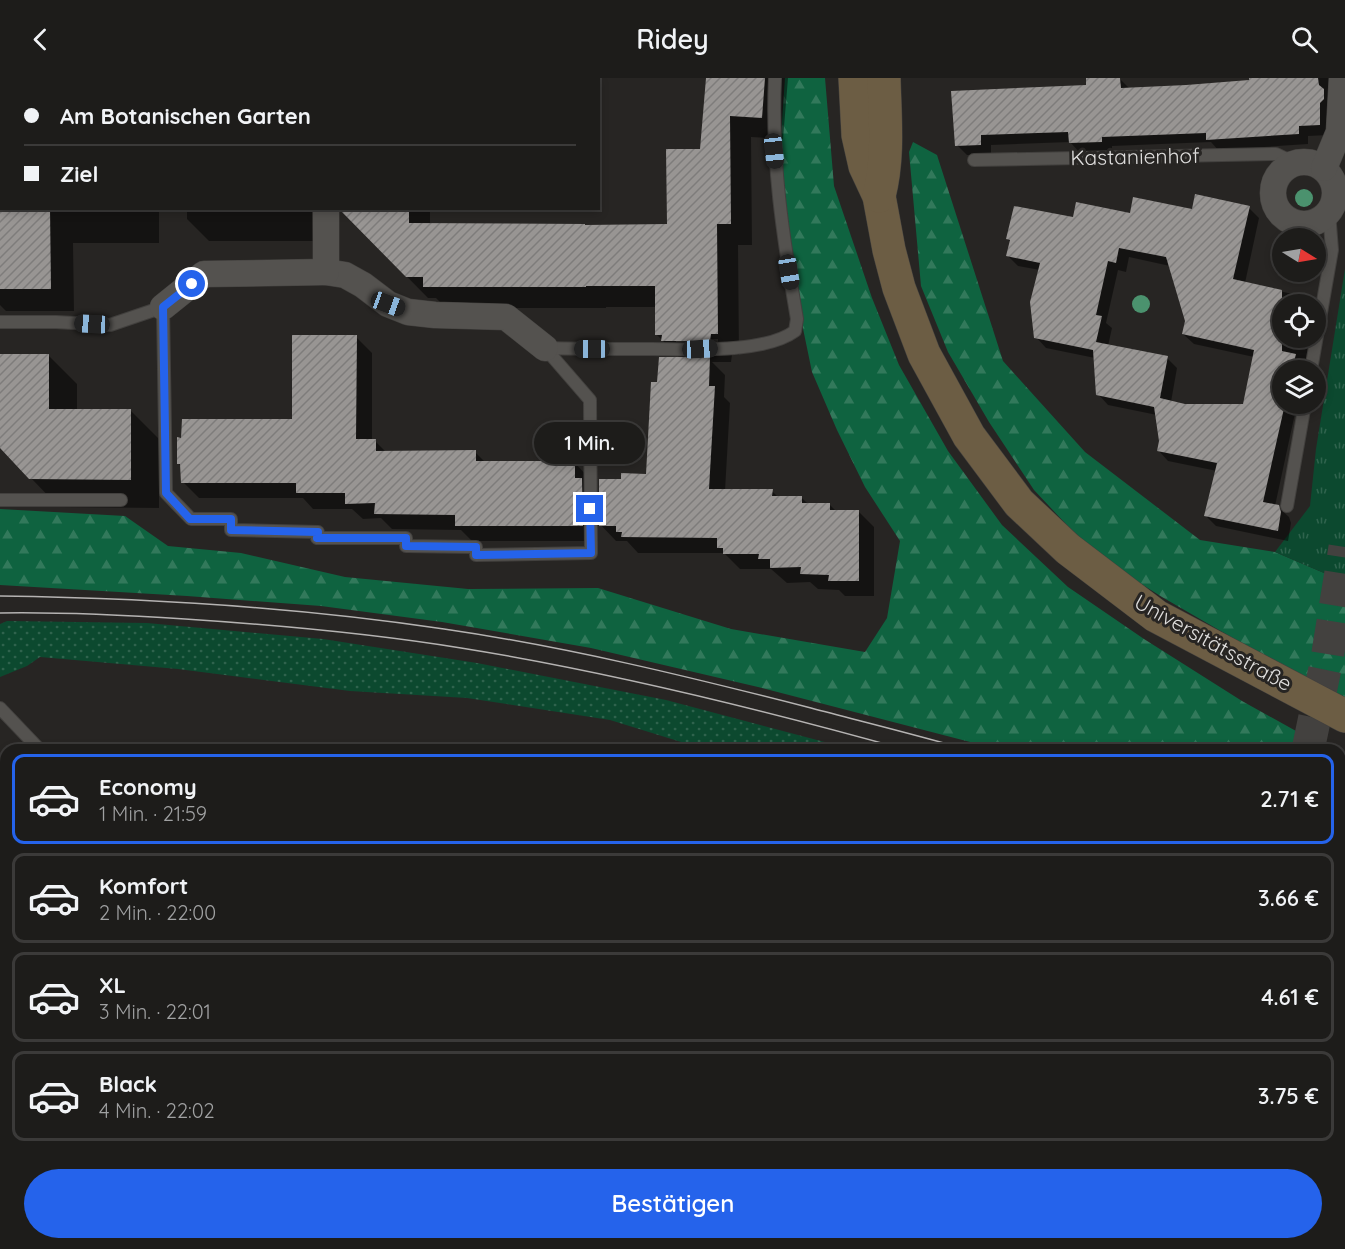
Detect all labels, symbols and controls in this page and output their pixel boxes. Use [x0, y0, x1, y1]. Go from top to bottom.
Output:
text: Ridey [636, 22, 709, 56]
icon: back [24, 23, 57, 56]
icon: search [1288, 23, 1321, 56]
text: Am Botanischen Garten [60, 102, 311, 130]
car [763, 132, 785, 170]
street label: Kastanienhof [1070, 142, 1200, 170]
text: Ziel [60, 160, 98, 188]
north arrow [1272, 228, 1326, 282]
map controls [1272, 228, 1326, 414]
car [777, 253, 801, 291]
route start [178, 270, 205, 297]
car [368, 289, 408, 319]
button: locate [1272, 294, 1326, 348]
car [74, 314, 110, 334]
car [682, 339, 718, 359]
car [574, 340, 610, 358]
button: layers [1272, 360, 1326, 414]
callout: 1 Min. [534, 422, 646, 464]
text: 1 Min. [564, 430, 615, 455]
route end [576, 495, 603, 522]
street label: Universitätsstraße [1130, 588, 1297, 696]
icon: car [27, 772, 81, 826]
text: Economy [99, 773, 197, 801]
text: 2.71 € [1260, 785, 1319, 813]
text: 1 Min. · 21:59 [99, 801, 207, 826]
icon: car [27, 871, 81, 925]
text: Komfort [99, 872, 188, 900]
text: 3.66 € [1258, 884, 1319, 912]
text: 2 Min. · 22:00 [99, 900, 216, 925]
icon: car [27, 970, 81, 1024]
text: XL [99, 971, 126, 999]
text: 4.61 € [1261, 983, 1319, 1011]
text: 3 Min. · 22:01 [99, 999, 211, 1024]
icon: car [27, 1069, 81, 1123]
text: Black [99, 1070, 157, 1098]
text: 3.75 € [1258, 1082, 1319, 1110]
text: 4 Min. · 22:02 [99, 1098, 215, 1123]
button: Bestätigen [24, 1169, 1322, 1238]

